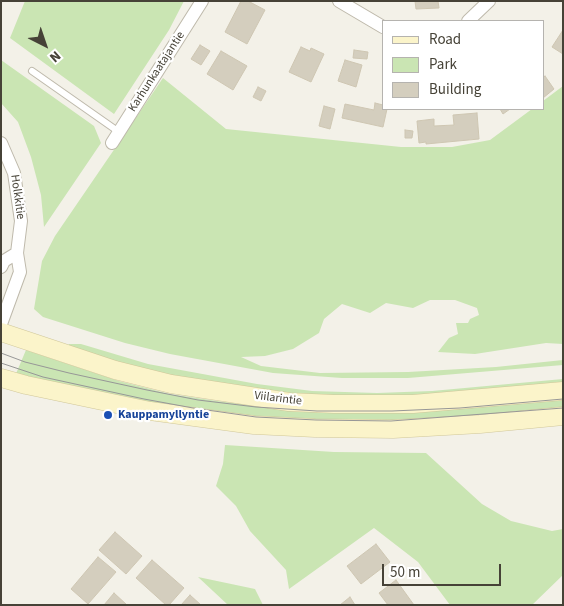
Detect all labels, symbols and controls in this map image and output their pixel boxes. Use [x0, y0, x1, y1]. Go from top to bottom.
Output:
north arrow [20, 20, 70, 70]
legend [382, 20, 544, 110]
street label: Karhunkaatajantie [126, 29, 188, 115]
text: Road [429, 29, 461, 50]
text: N [45, 46, 65, 67]
text: Park [429, 54, 457, 75]
text: Building [429, 79, 481, 100]
street label: Holkkitie [7, 174, 27, 220]
street label: Viilarintie [253, 389, 303, 409]
place label: Kauppamyllyntie [118, 408, 209, 422]
marker: Kauppamyllyntie [102, 409, 114, 421]
scale bar [384, 554, 503, 586]
text: 50 m [390, 562, 420, 583]

